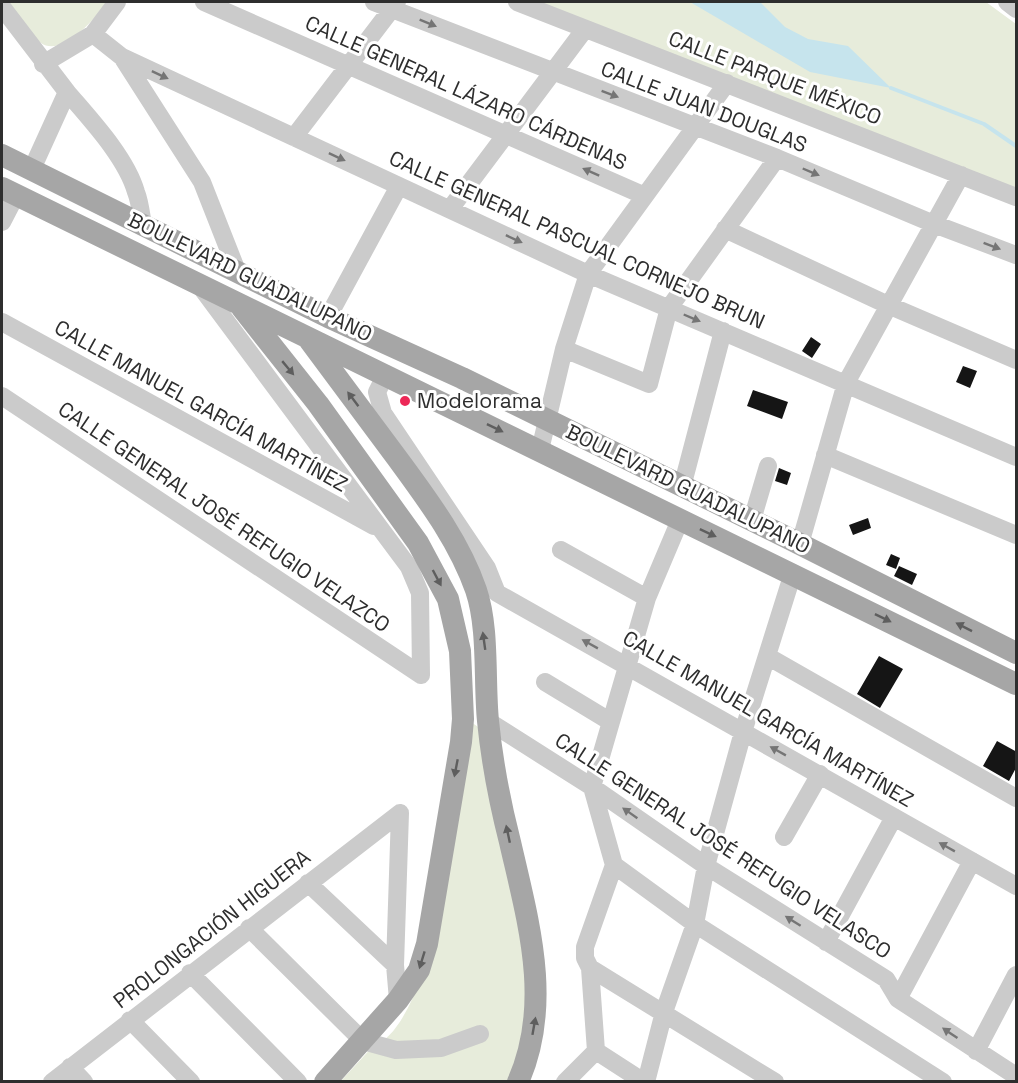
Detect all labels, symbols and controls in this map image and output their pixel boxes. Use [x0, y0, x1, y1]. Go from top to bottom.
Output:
street label: CALLE GENERAL LÁZARO CÁRDENAS [301, 9, 631, 176]
one-way arrow [420, 18, 438, 28]
street label: CALLE PARQUE MÉXICO [665, 24, 885, 131]
street label: CALLE JUAN DOUGLAS [597, 55, 811, 158]
one-way arrow [152, 70, 169, 79]
one-way arrow [601, 90, 619, 100]
street label: CALLE GENERAL PASCUAL CORNEJO BRUN [385, 144, 769, 335]
one-way arrow [329, 152, 346, 161]
one-way arrow [582, 167, 600, 176]
one-way arrow [803, 168, 820, 177]
street label: BOULEVARD GUADALUPANO [124, 206, 377, 348]
one-way arrow [505, 235, 522, 244]
one-way arrow [983, 242, 1001, 251]
street label: CALLE MANUEL GARCÍA MARTÍNEZ [50, 313, 353, 498]
one-way arrow [684, 313, 702, 323]
one-way arrow [281, 360, 294, 376]
place label: Modelorama [417, 387, 542, 414]
one-way arrow [348, 392, 360, 407]
marker: Modelorama [398, 394, 412, 408]
street label: CALLE GENERAL JOSÉ REFUGIO VELAZCO [53, 395, 395, 638]
street label: BOULEVARD GUADALUPANO [562, 418, 815, 560]
one-way arrow [487, 423, 504, 433]
one-way arrow [699, 529, 716, 538]
one-way arrow [432, 570, 442, 587]
one-way arrow [875, 613, 892, 623]
one-way arrow [956, 622, 973, 632]
street label: CALLE MANUEL GARCÍA MARTÍNEZ [618, 624, 918, 813]
one-way arrow [479, 631, 488, 650]
one-way arrow [581, 639, 598, 649]
street label: CALLE GENERAL JOSÉ REFUGIO VELASCO [550, 727, 897, 965]
one-way arrow [769, 746, 786, 756]
one-way arrow [451, 759, 460, 778]
one-way arrow [622, 808, 638, 819]
one-way arrow [503, 824, 512, 843]
one-way arrow [939, 842, 956, 852]
street label: PROLONGACIÓN HIGUERA [108, 843, 316, 1014]
one-way arrow [785, 916, 801, 927]
one-way arrow [417, 951, 426, 969]
one-way arrow [530, 1016, 539, 1035]
one-way arrow [942, 1027, 958, 1039]

